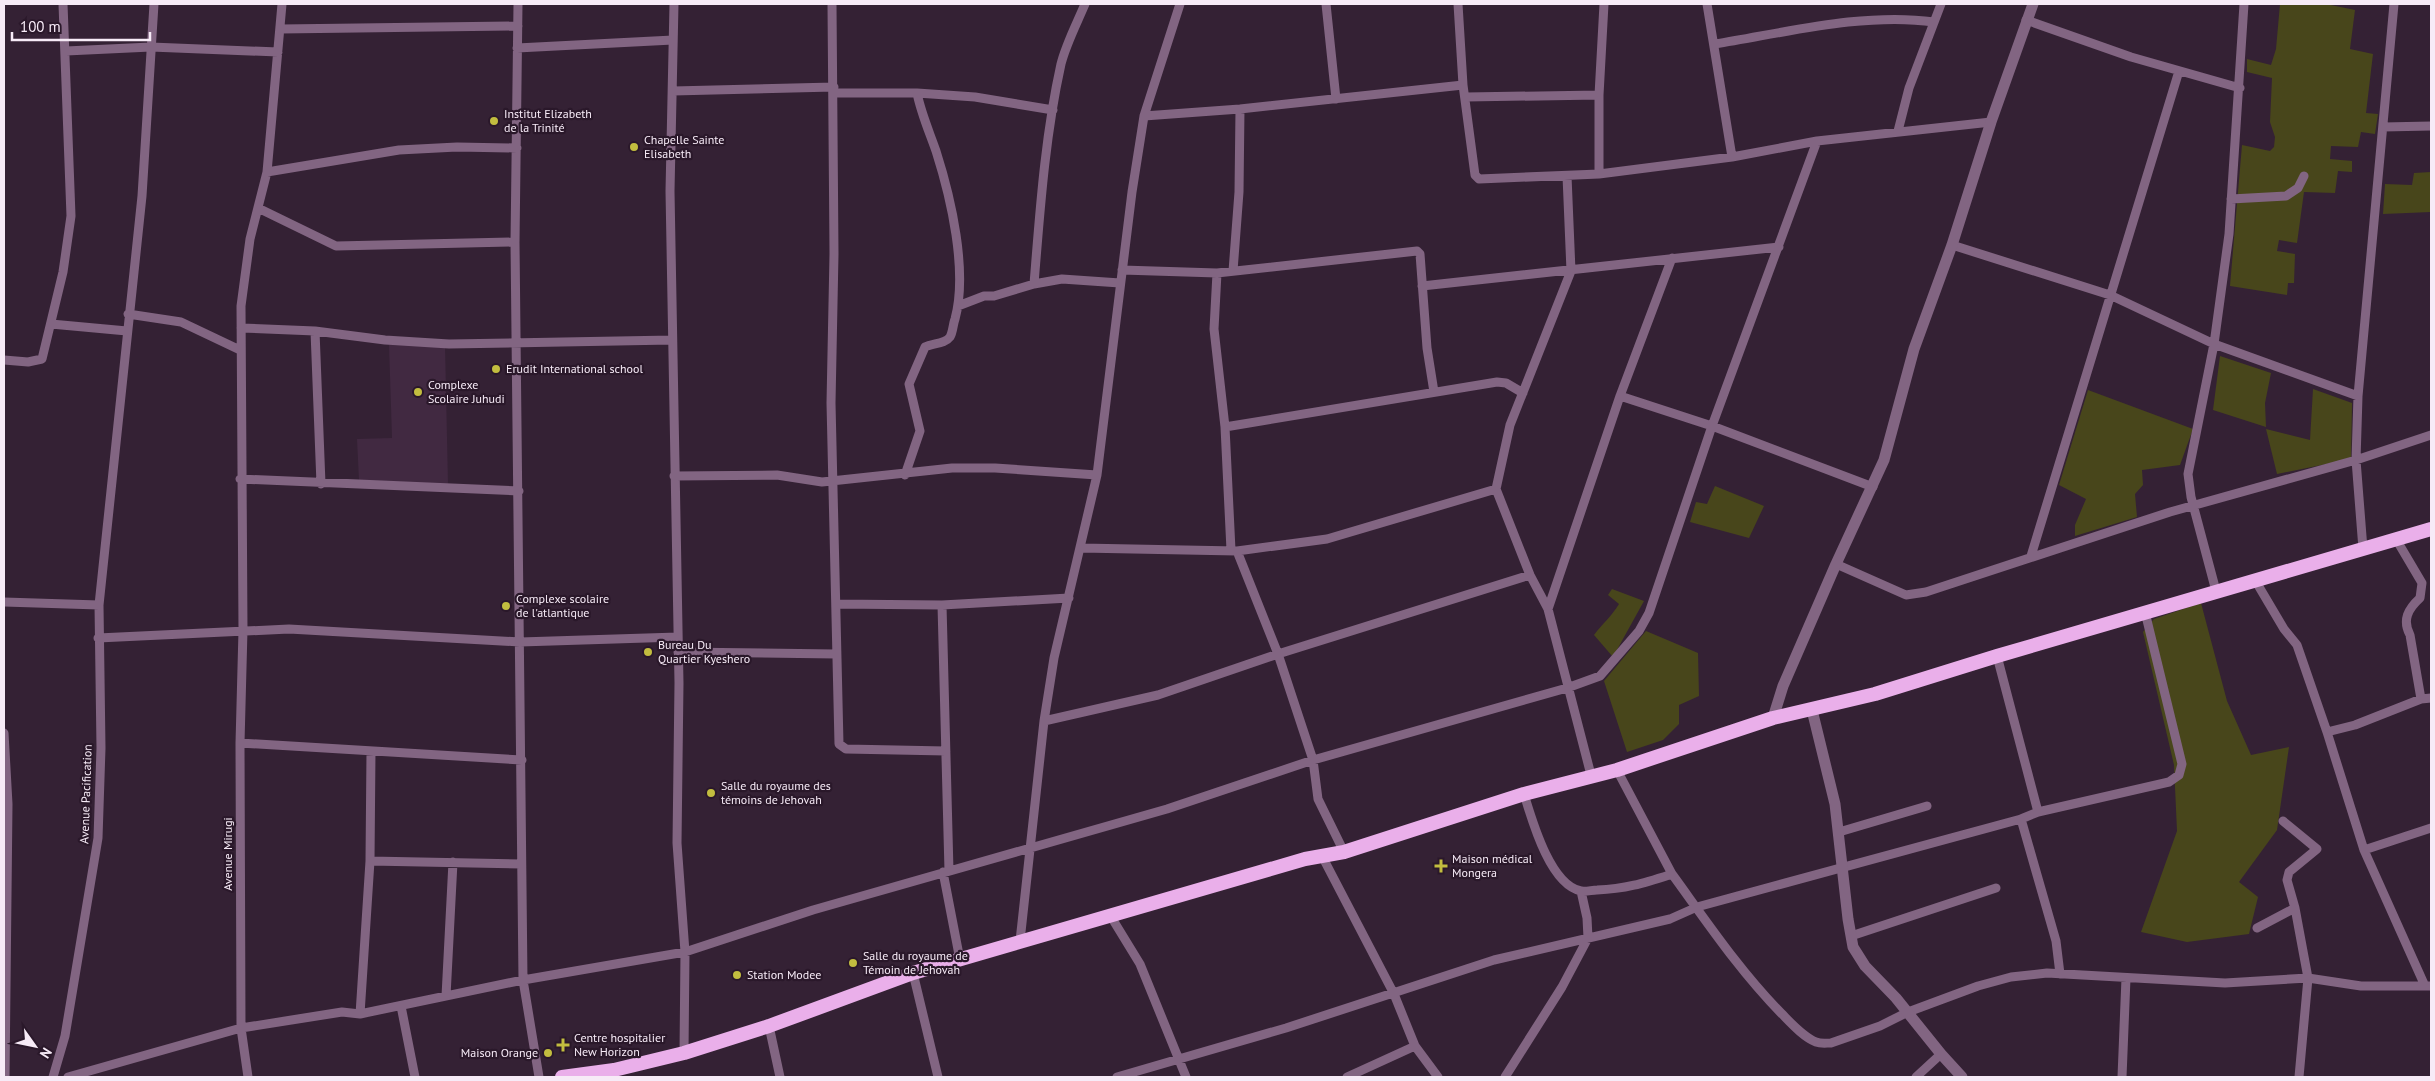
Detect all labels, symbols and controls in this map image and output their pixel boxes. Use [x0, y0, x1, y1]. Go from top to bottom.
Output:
scale bar [12, 10, 150, 42]
text: 100 m [20, 17, 61, 36]
place label: Institut Elizabeth de la Trinité [504, 106, 592, 135]
marker: Institut Elizabeth de la Trinité [488, 115, 500, 127]
place label: Chapelle Sainte Elisabeth [644, 132, 724, 161]
marker: Chapelle Sainte Elisabeth [628, 141, 640, 153]
place label: Erudit International school [506, 361, 643, 376]
marker: Erudit International school [490, 363, 502, 375]
place label: Complexe Scolaire Juhudi [428, 377, 505, 406]
marker: Complexe Scolaire Juhudi [412, 386, 424, 398]
place label: Complexe scolaire de l'atlantique [516, 591, 609, 620]
marker: Complexe scolaire de l'atlantique [500, 600, 512, 612]
place label: Bureau Du Quartier Kyeshero [658, 637, 750, 666]
marker: Bureau Du Quartier Kyeshero [642, 646, 654, 658]
street label: Avenue Pacification [76, 744, 95, 844]
place label: Salle du royaume des témoins de Jehovah [721, 778, 831, 807]
marker: Salle du royaume des témoins de Jehovah [705, 787, 717, 799]
street label: Avenue Mirugi [220, 817, 235, 891]
place label: Maison médical Mongera [1452, 851, 1533, 880]
marker: Maison médical Mongera [1434, 859, 1448, 873]
place label: Salle du royaume de Témoin de Jehovah [863, 948, 968, 977]
marker: Salle du royaume de Témoin de Jehovah [847, 957, 859, 969]
place label: Station Modee [747, 967, 821, 982]
marker: Station Modee [731, 969, 743, 981]
north arrow [10, 1021, 60, 1071]
place label: Centre hospitalier New Horizon [574, 1030, 665, 1059]
marker: Centre hospitalier New Horizon [556, 1038, 570, 1052]
text: N [36, 1044, 56, 1062]
place label: Maison Orange [461, 1045, 538, 1060]
marker: Maison Orange [542, 1047, 554, 1059]

